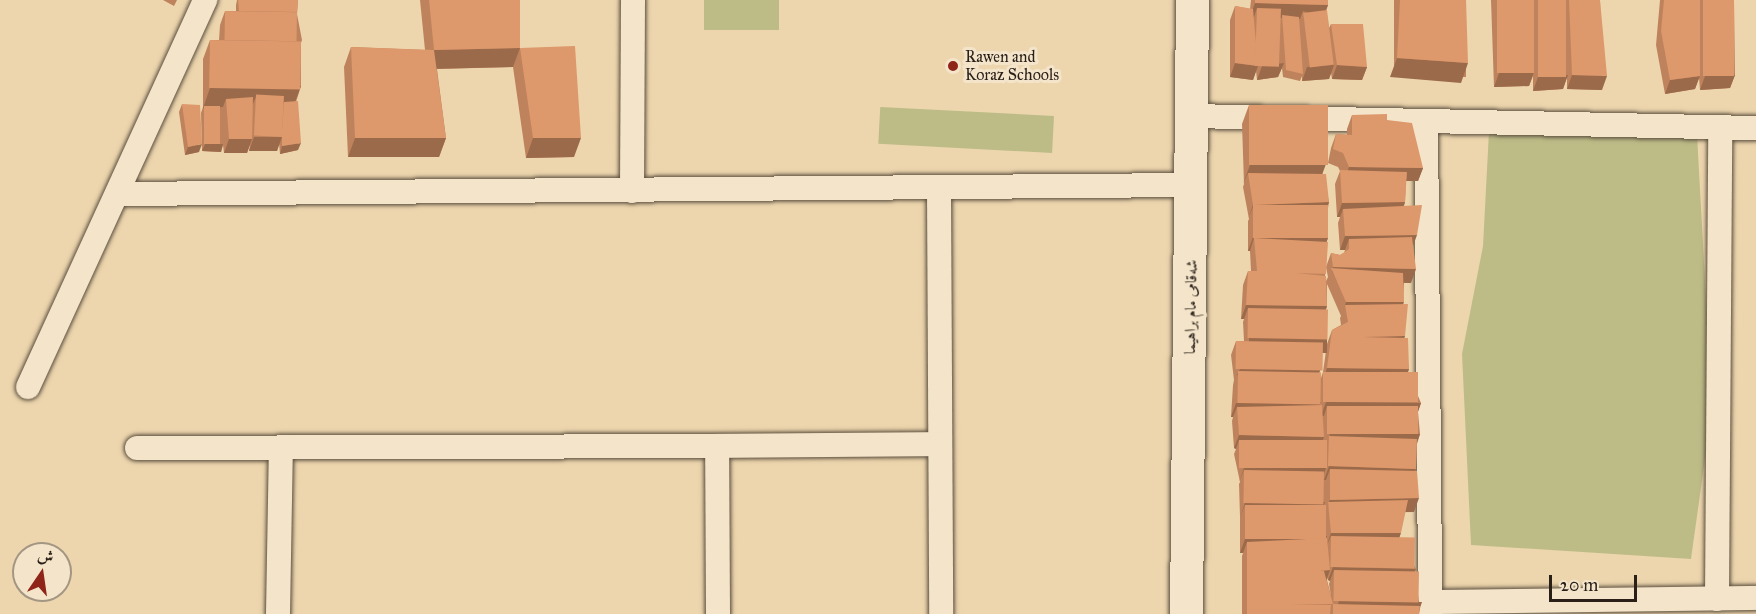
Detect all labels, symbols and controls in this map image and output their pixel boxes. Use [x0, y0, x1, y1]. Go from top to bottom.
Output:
place label: Rawen and Koraz Schools [965, 47, 1059, 85]
marker: Rawen and Koraz Schools [946, 59, 960, 73]
street label: شەقامی مام براهیما [1181, 260, 1201, 354]
north arrow [12, 542, 72, 602]
text: ش [36, 545, 56, 567]
scale bar [1552, 563, 1640, 601]
text: 20 m [1560, 574, 1598, 596]

